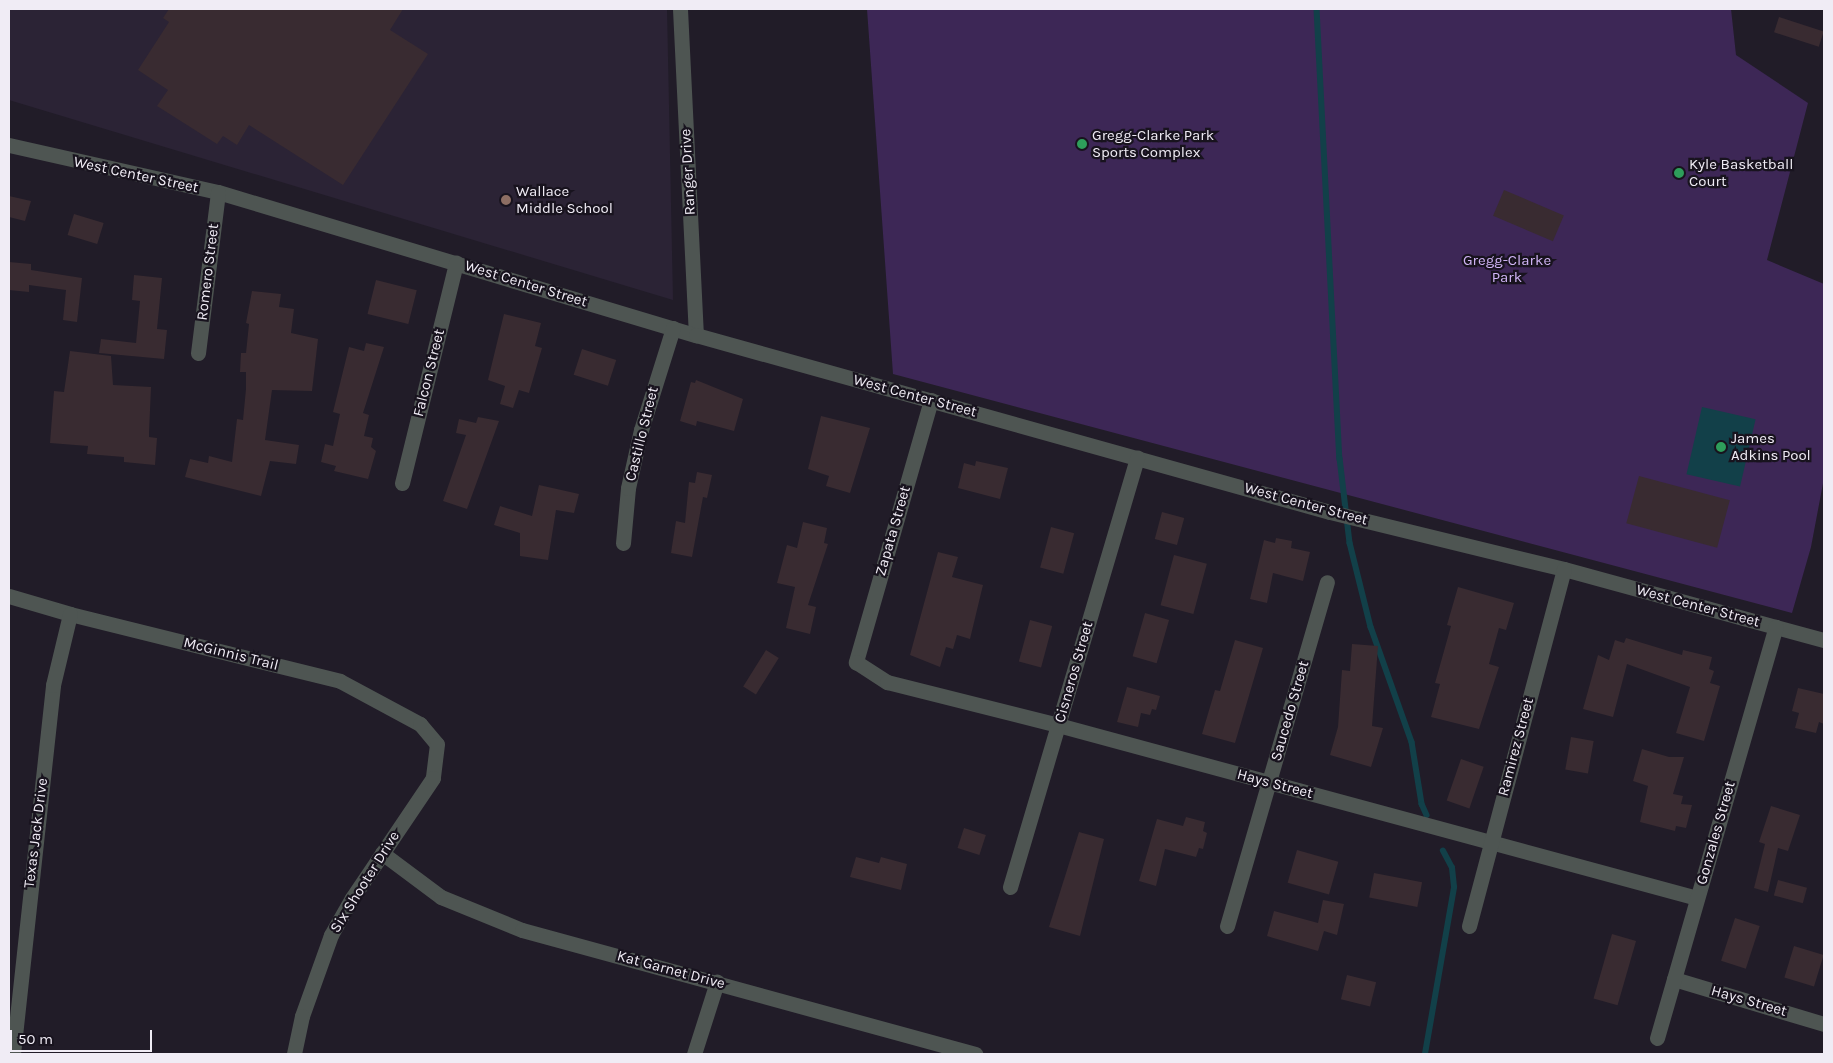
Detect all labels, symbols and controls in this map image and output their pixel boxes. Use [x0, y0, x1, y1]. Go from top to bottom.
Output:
place label: Gregg-Clarke Park Sports Complex [1092, 126, 1214, 161]
street label: Ranger Drive [677, 128, 699, 216]
marker: Gregg-Clarke Park Sports Complex [1076, 138, 1088, 150]
street label: West Center Street [72, 153, 200, 197]
place label: Kyle Basketball Court [1689, 155, 1793, 190]
marker: Kyle Basketball Court [1673, 167, 1685, 179]
place label: Wallace Middle School [516, 182, 613, 217]
marker: Wallace Middle School [500, 194, 512, 206]
street label: Romero Street [193, 223, 223, 321]
park label: Gregg-Clarke Park [1463, 251, 1551, 286]
street label: West Center Street [463, 257, 589, 311]
street label: Falcon Street [409, 327, 449, 419]
street label: West Center Street [851, 371, 979, 421]
street label: Castillo Street [622, 385, 662, 483]
place label: James Adkins Pool [1731, 429, 1811, 464]
marker: James Adkins Pool [1715, 441, 1727, 453]
street label: West Center Street [1242, 479, 1370, 529]
street label: Zapata Street [872, 484, 914, 578]
street label: West Center Street [1634, 581, 1762, 631]
street label: Cisneros Street [1051, 619, 1097, 725]
street label: McGinnis Trail [182, 633, 280, 675]
street label: Saucedo Street [1267, 659, 1313, 763]
street label: Ramirez Street [1494, 696, 1538, 798]
street label: Hays Street [1235, 765, 1315, 803]
street label: Texas Jack Drive [20, 777, 52, 889]
street label: Gonzales Street [1693, 779, 1739, 887]
street label: Six Shooter Drive [326, 828, 404, 936]
street label: Kat Garnet Drive [615, 947, 727, 993]
street label: Hays Street [1709, 982, 1789, 1020]
scale bar [12, 1020, 155, 1052]
text: 50 m [18, 1030, 53, 1048]

